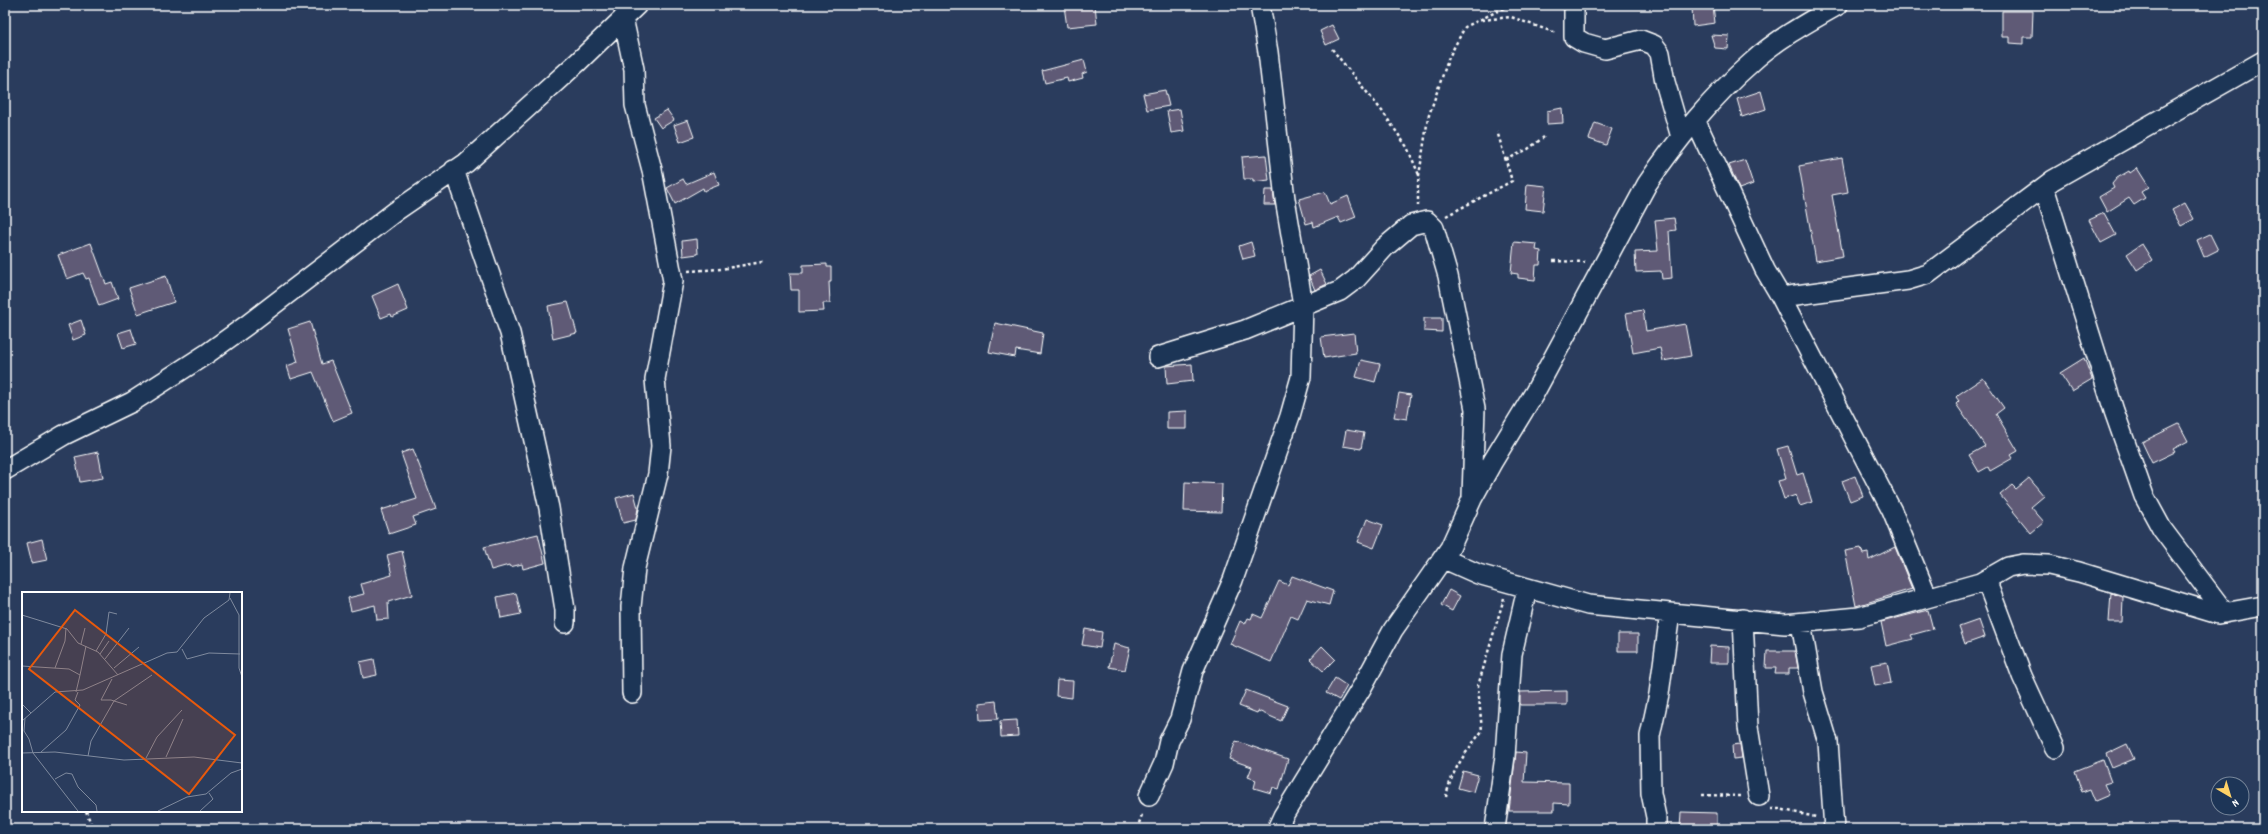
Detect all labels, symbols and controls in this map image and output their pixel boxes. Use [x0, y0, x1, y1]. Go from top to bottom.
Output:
inset map [22, 592, 242, 812]
north arrow [2210, 776, 2250, 816]
text: N [2227, 794, 2242, 811]

